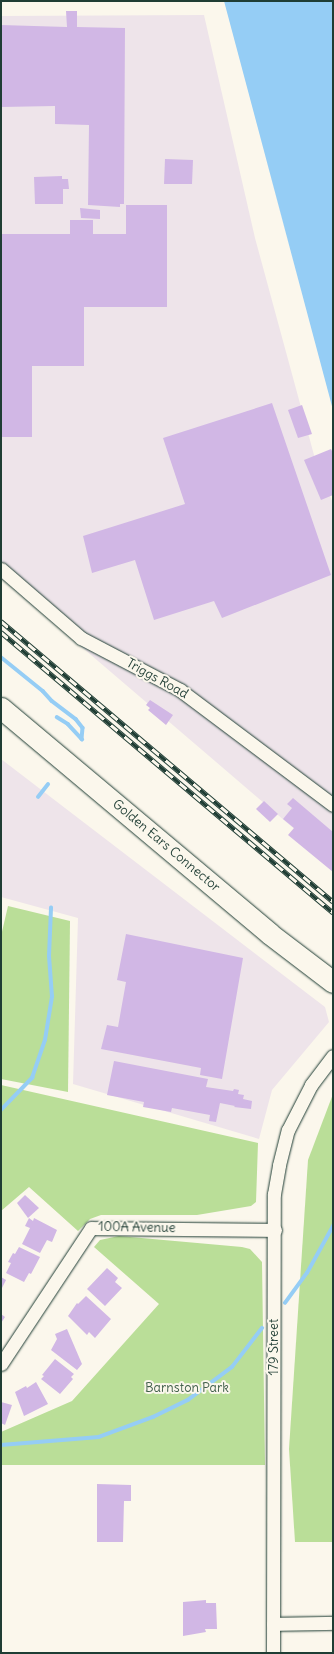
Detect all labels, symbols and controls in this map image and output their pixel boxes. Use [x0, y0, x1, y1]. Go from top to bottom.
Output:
street label: Triggs Road [123, 656, 191, 702]
street label: Golden Ears Connector [109, 797, 223, 895]
street label: 100A Avenue [98, 1220, 176, 1236]
street label: 179 Street [266, 1319, 282, 1375]
park label: Barnston Park [145, 1380, 229, 1396]

